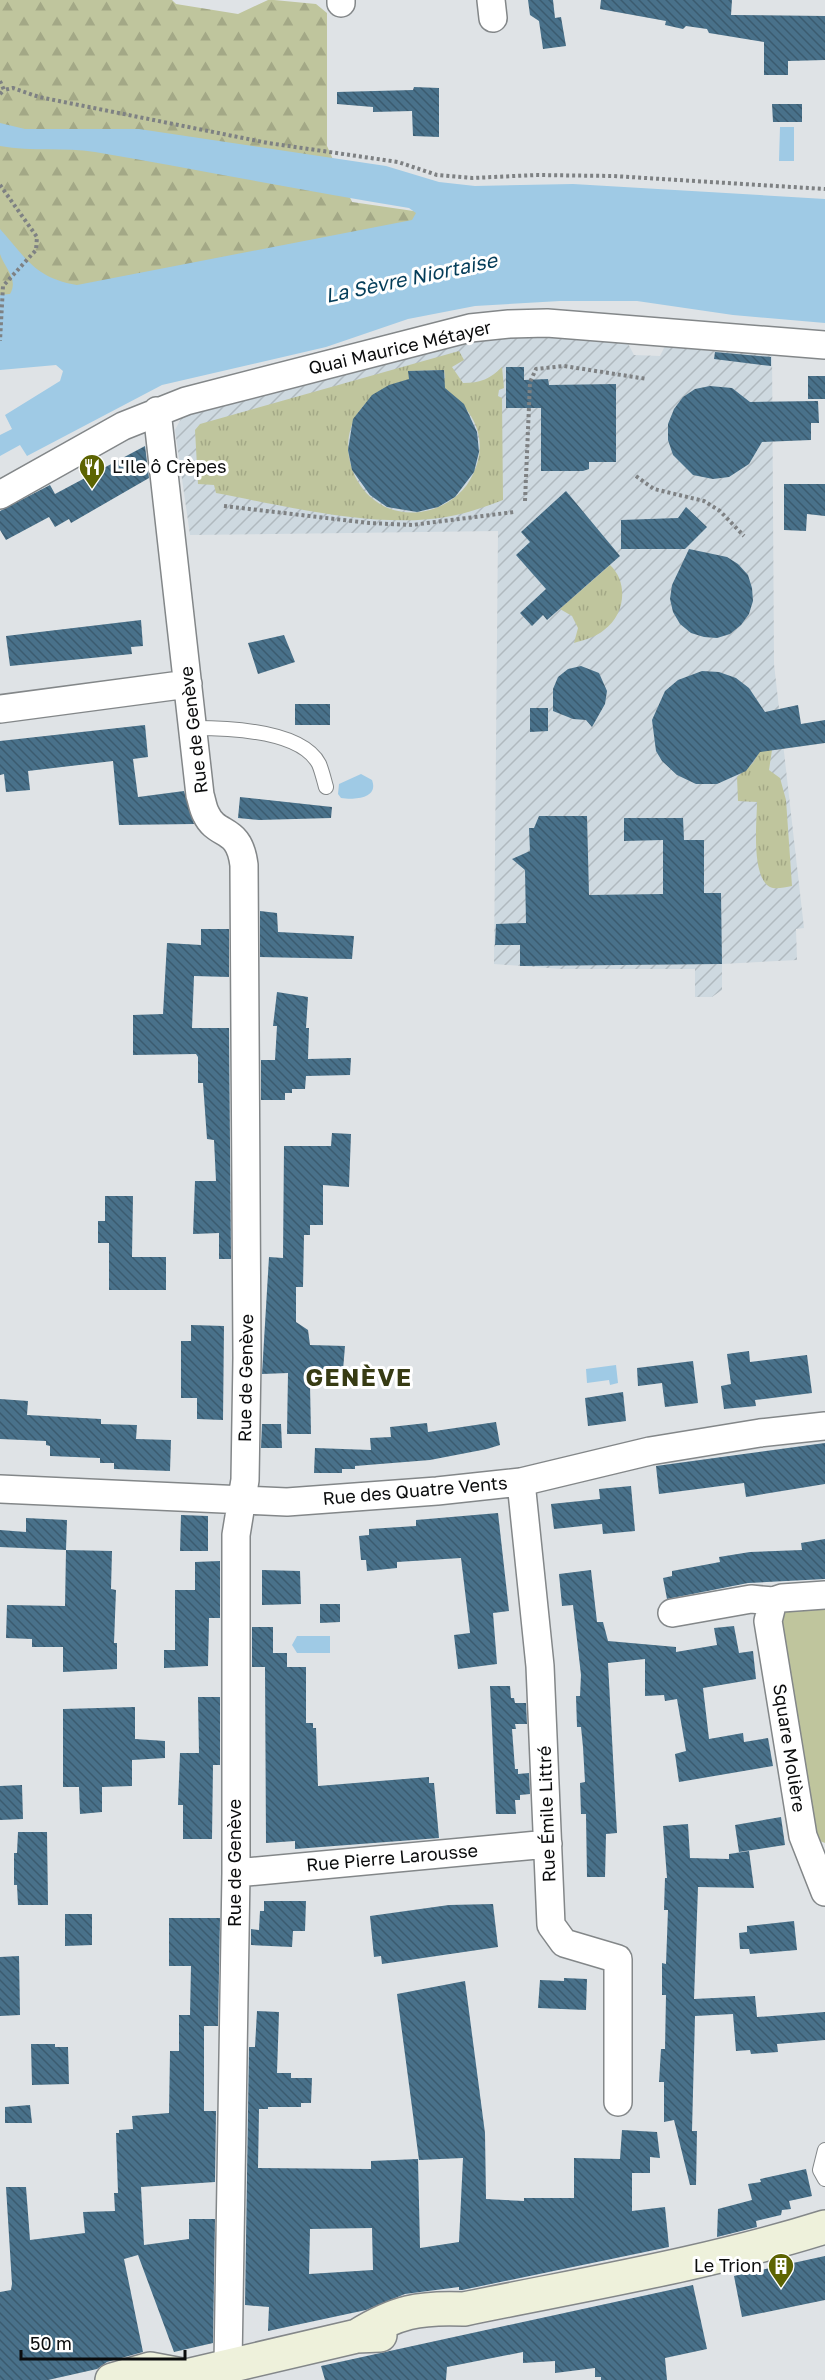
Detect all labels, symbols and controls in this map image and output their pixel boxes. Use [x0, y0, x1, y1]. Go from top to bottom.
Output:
water label: La Sèvre Niortaise [323, 247, 500, 307]
street label: Quai Maurice Métayer [306, 315, 493, 379]
restaurant icon: L'Ile ô Crèpes [77, 452, 107, 490]
place label: L'Ile ô Crèpes [112, 455, 226, 477]
street label: Rue de Genève [174, 665, 212, 795]
street label: Rue de Genève [233, 1314, 257, 1442]
district label: GENÈVE [305, 1362, 413, 1391]
street label: Rue des Quatre Vents [322, 1471, 508, 1509]
street label: Square Molière [769, 1682, 811, 1814]
street label: Rue Émile Littré [533, 1745, 559, 1883]
street label: Rue de Genève [223, 1799, 245, 1927]
street label: Rue Pierre Larousse [305, 1839, 479, 1875]
building icon: Le Trion [766, 2251, 796, 2289]
place label: Le Trion [694, 2254, 762, 2276]
scale bar [21, 2323, 184, 2361]
text: 50 m [30, 2332, 72, 2354]

